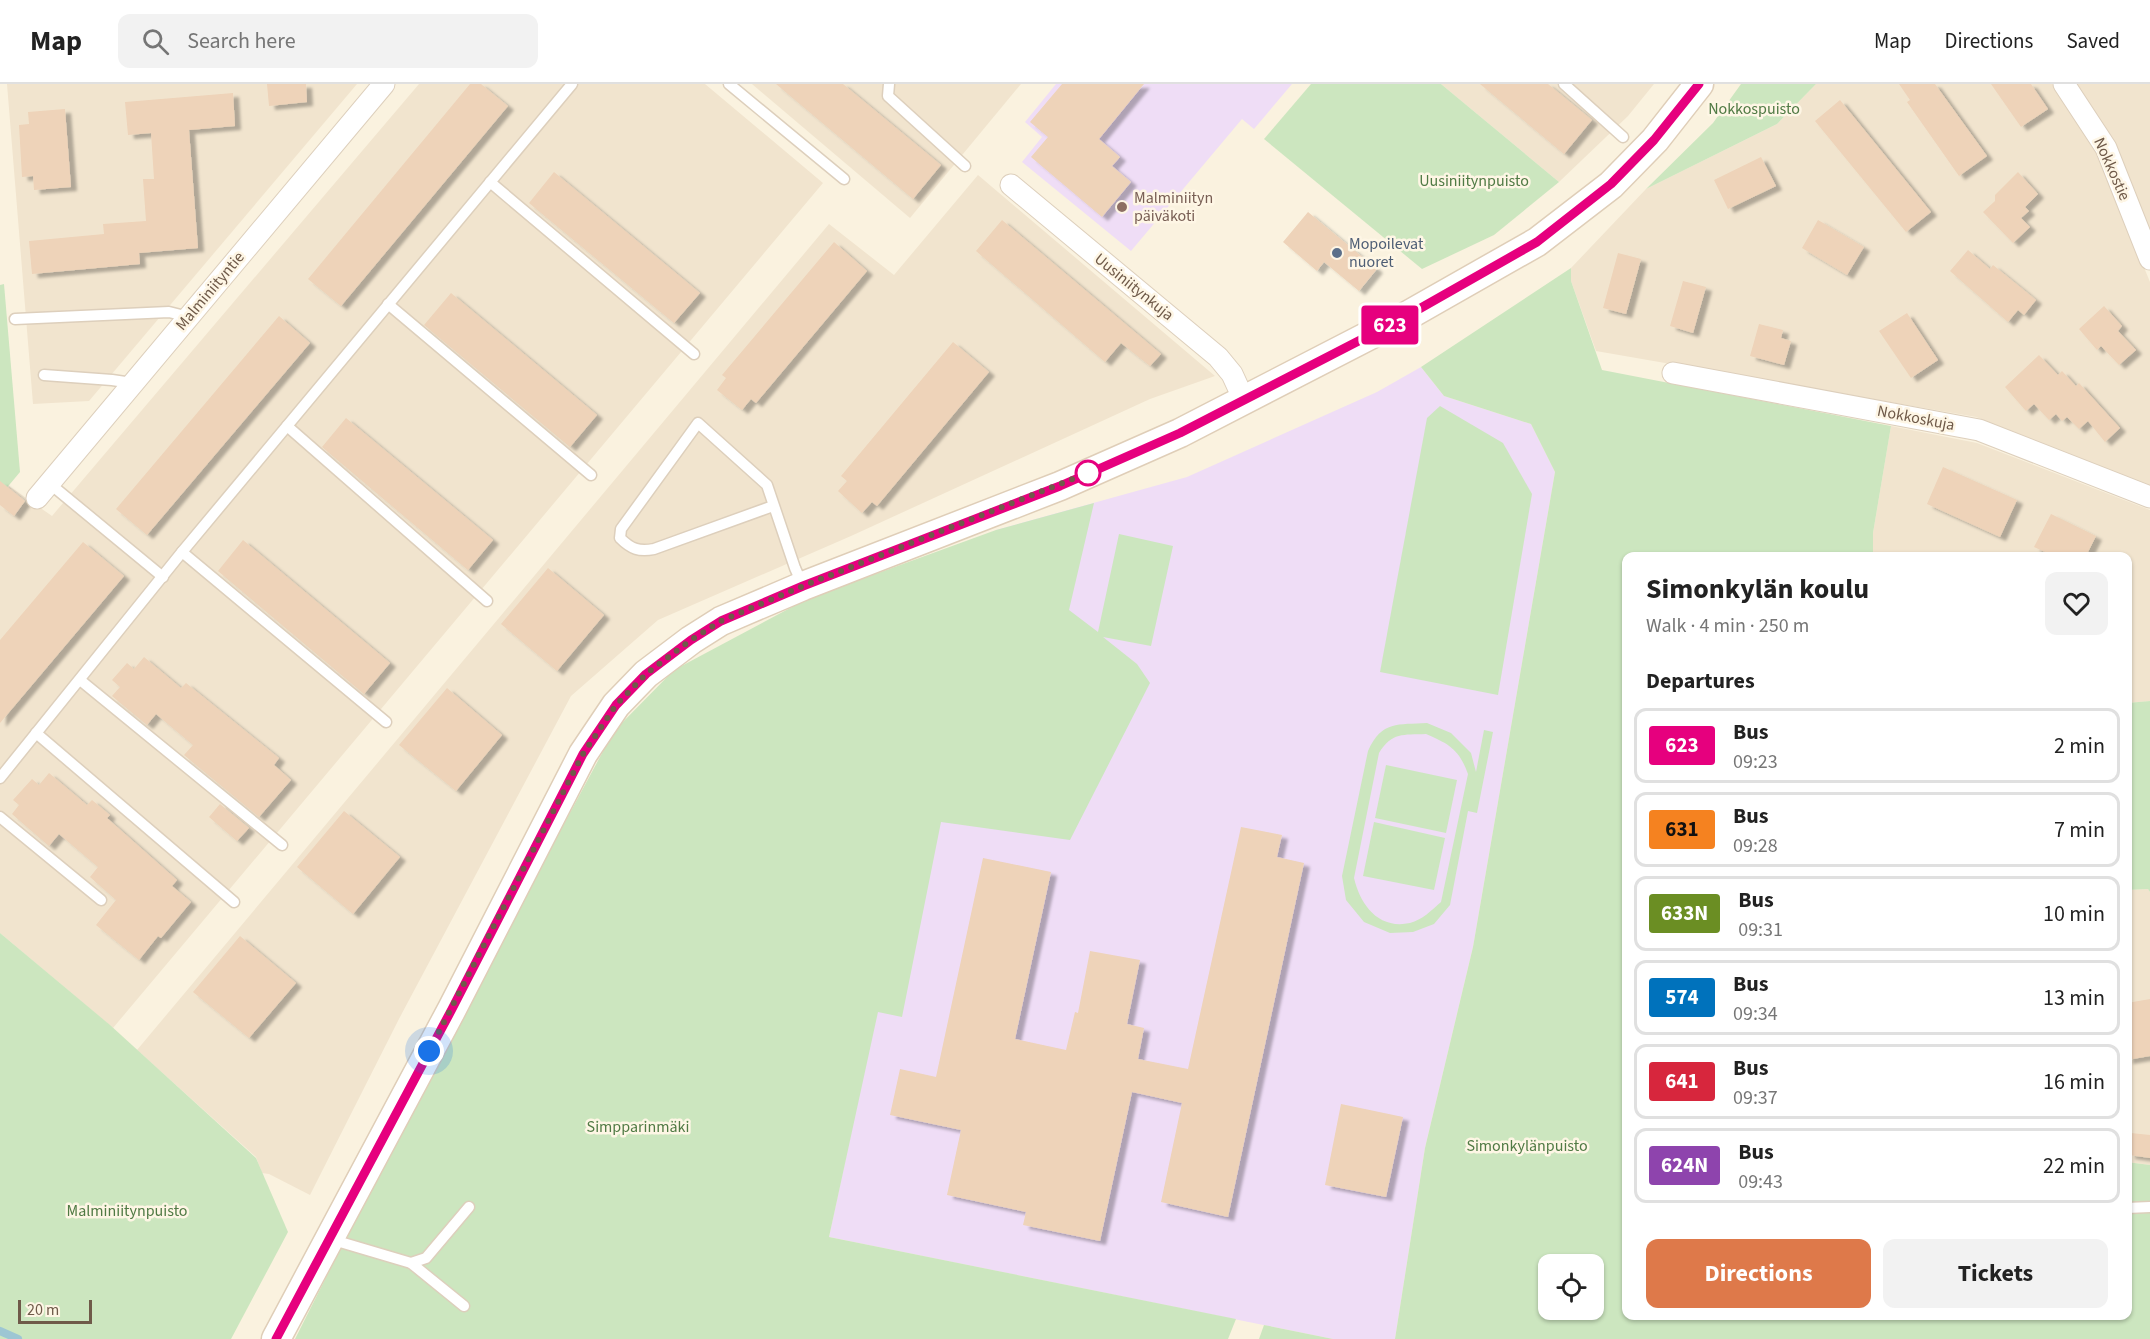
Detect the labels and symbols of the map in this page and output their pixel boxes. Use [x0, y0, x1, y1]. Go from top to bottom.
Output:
park label: Nokkospuisto [1708, 98, 1800, 120]
street label: Nokkostie [2088, 134, 2136, 204]
park label: Uusiniitynpuisto [1419, 170, 1529, 192]
place label: Malminiityn päiväkoti [1134, 187, 1213, 227]
marker: Malminiityn päiväkoti [1115, 200, 1129, 214]
place label: Mopoilevat nuoret [1349, 233, 1424, 273]
marker: Mopoilevat nuoret [1330, 246, 1344, 260]
street label: Malminiityntie [171, 247, 249, 335]
street label: Uusiniitynkuja [1090, 248, 1178, 326]
line badge: 623 [1356, 306, 1424, 344]
street label: Nokkoskuja [1875, 400, 1957, 436]
unlabelled marker [1075, 460, 1101, 486]
your location [414, 1036, 444, 1066]
park label: Simpparinmäki [587, 1116, 689, 1138]
park label: Simonkylänpuisto [1466, 1135, 1588, 1157]
park label: Malminiitynpuisto [67, 1200, 188, 1222]
scale bar [18, 1297, 92, 1324]

